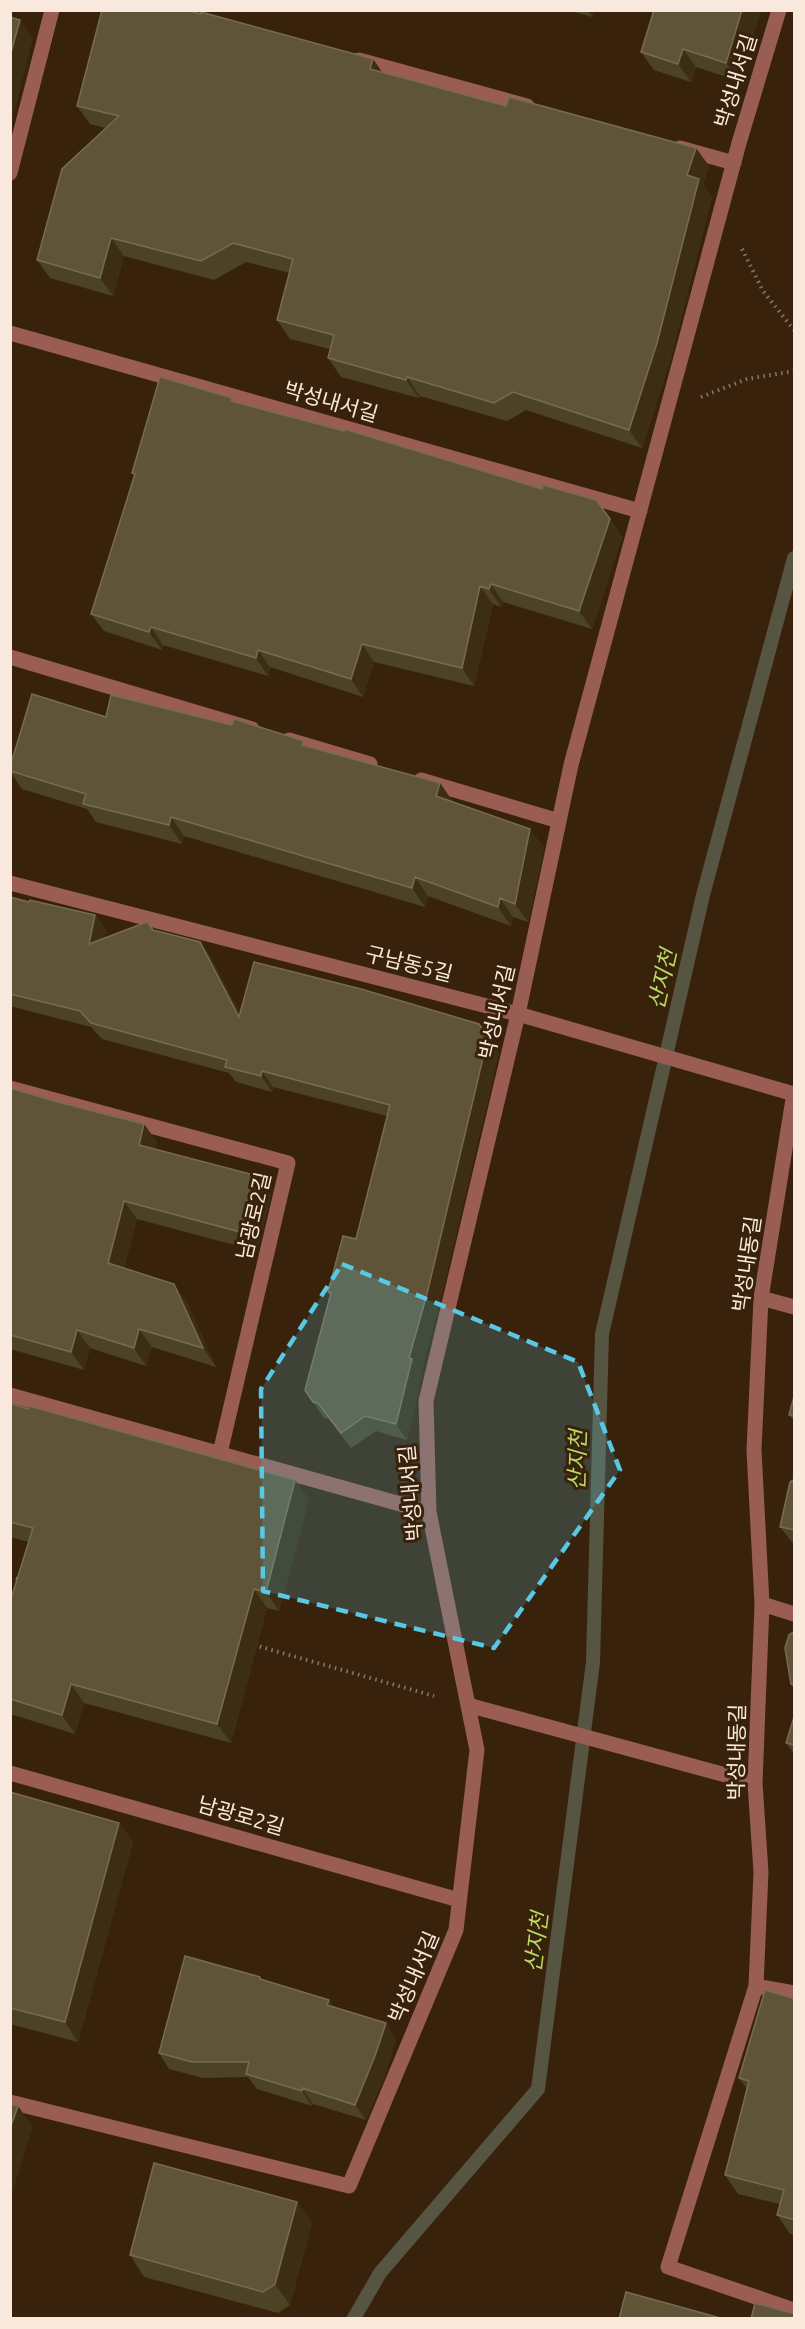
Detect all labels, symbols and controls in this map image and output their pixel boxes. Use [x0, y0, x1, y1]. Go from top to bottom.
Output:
street label: 박성내서길 [709, 31, 761, 130]
street label: 박성내서길 [282, 376, 381, 426]
street label: 구남동5길 [363, 941, 455, 985]
water label: 산지천 [643, 944, 681, 1011]
street label: 박성내서길 [473, 962, 519, 1062]
street label: 남광로2길 [231, 1170, 275, 1262]
street label: 박성내동길 [727, 1214, 765, 1313]
water label: 산지천 [563, 1426, 590, 1491]
street label: 박성내서길 [394, 1444, 426, 1542]
street label: 박성내동길 [723, 1703, 749, 1800]
street label: 남광로2길 [195, 1791, 287, 1839]
water label: 산지천 [519, 1908, 552, 1974]
street label: 박성내서길 [383, 1927, 443, 2026]

